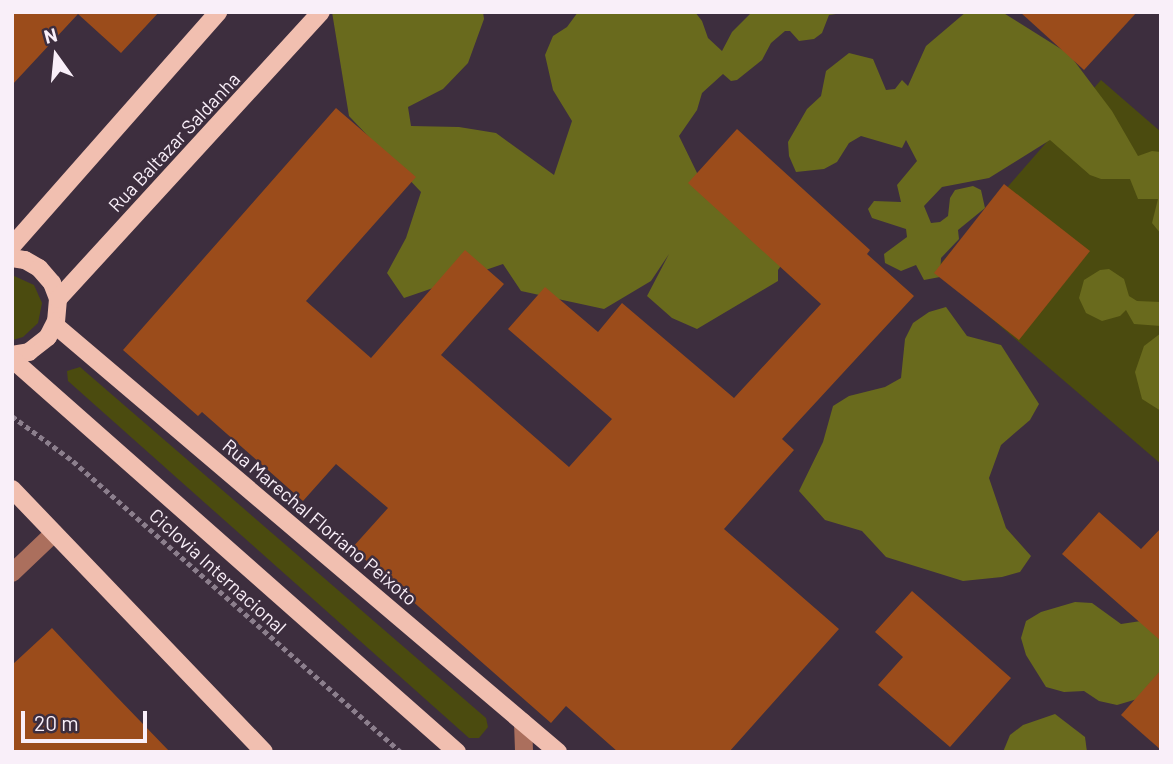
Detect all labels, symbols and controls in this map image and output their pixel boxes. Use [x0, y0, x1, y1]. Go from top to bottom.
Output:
north arrow [21, 21, 91, 91]
text: N [41, 22, 60, 48]
street label: Rua Baltazar Saldanha [104, 68, 244, 216]
street label: Rua Marechal Floriano Peixoto [218, 434, 422, 610]
street label: Ciclovia Internacional [145, 504, 291, 638]
scale bar [24, 698, 150, 742]
text: 20 m [34, 710, 79, 735]

